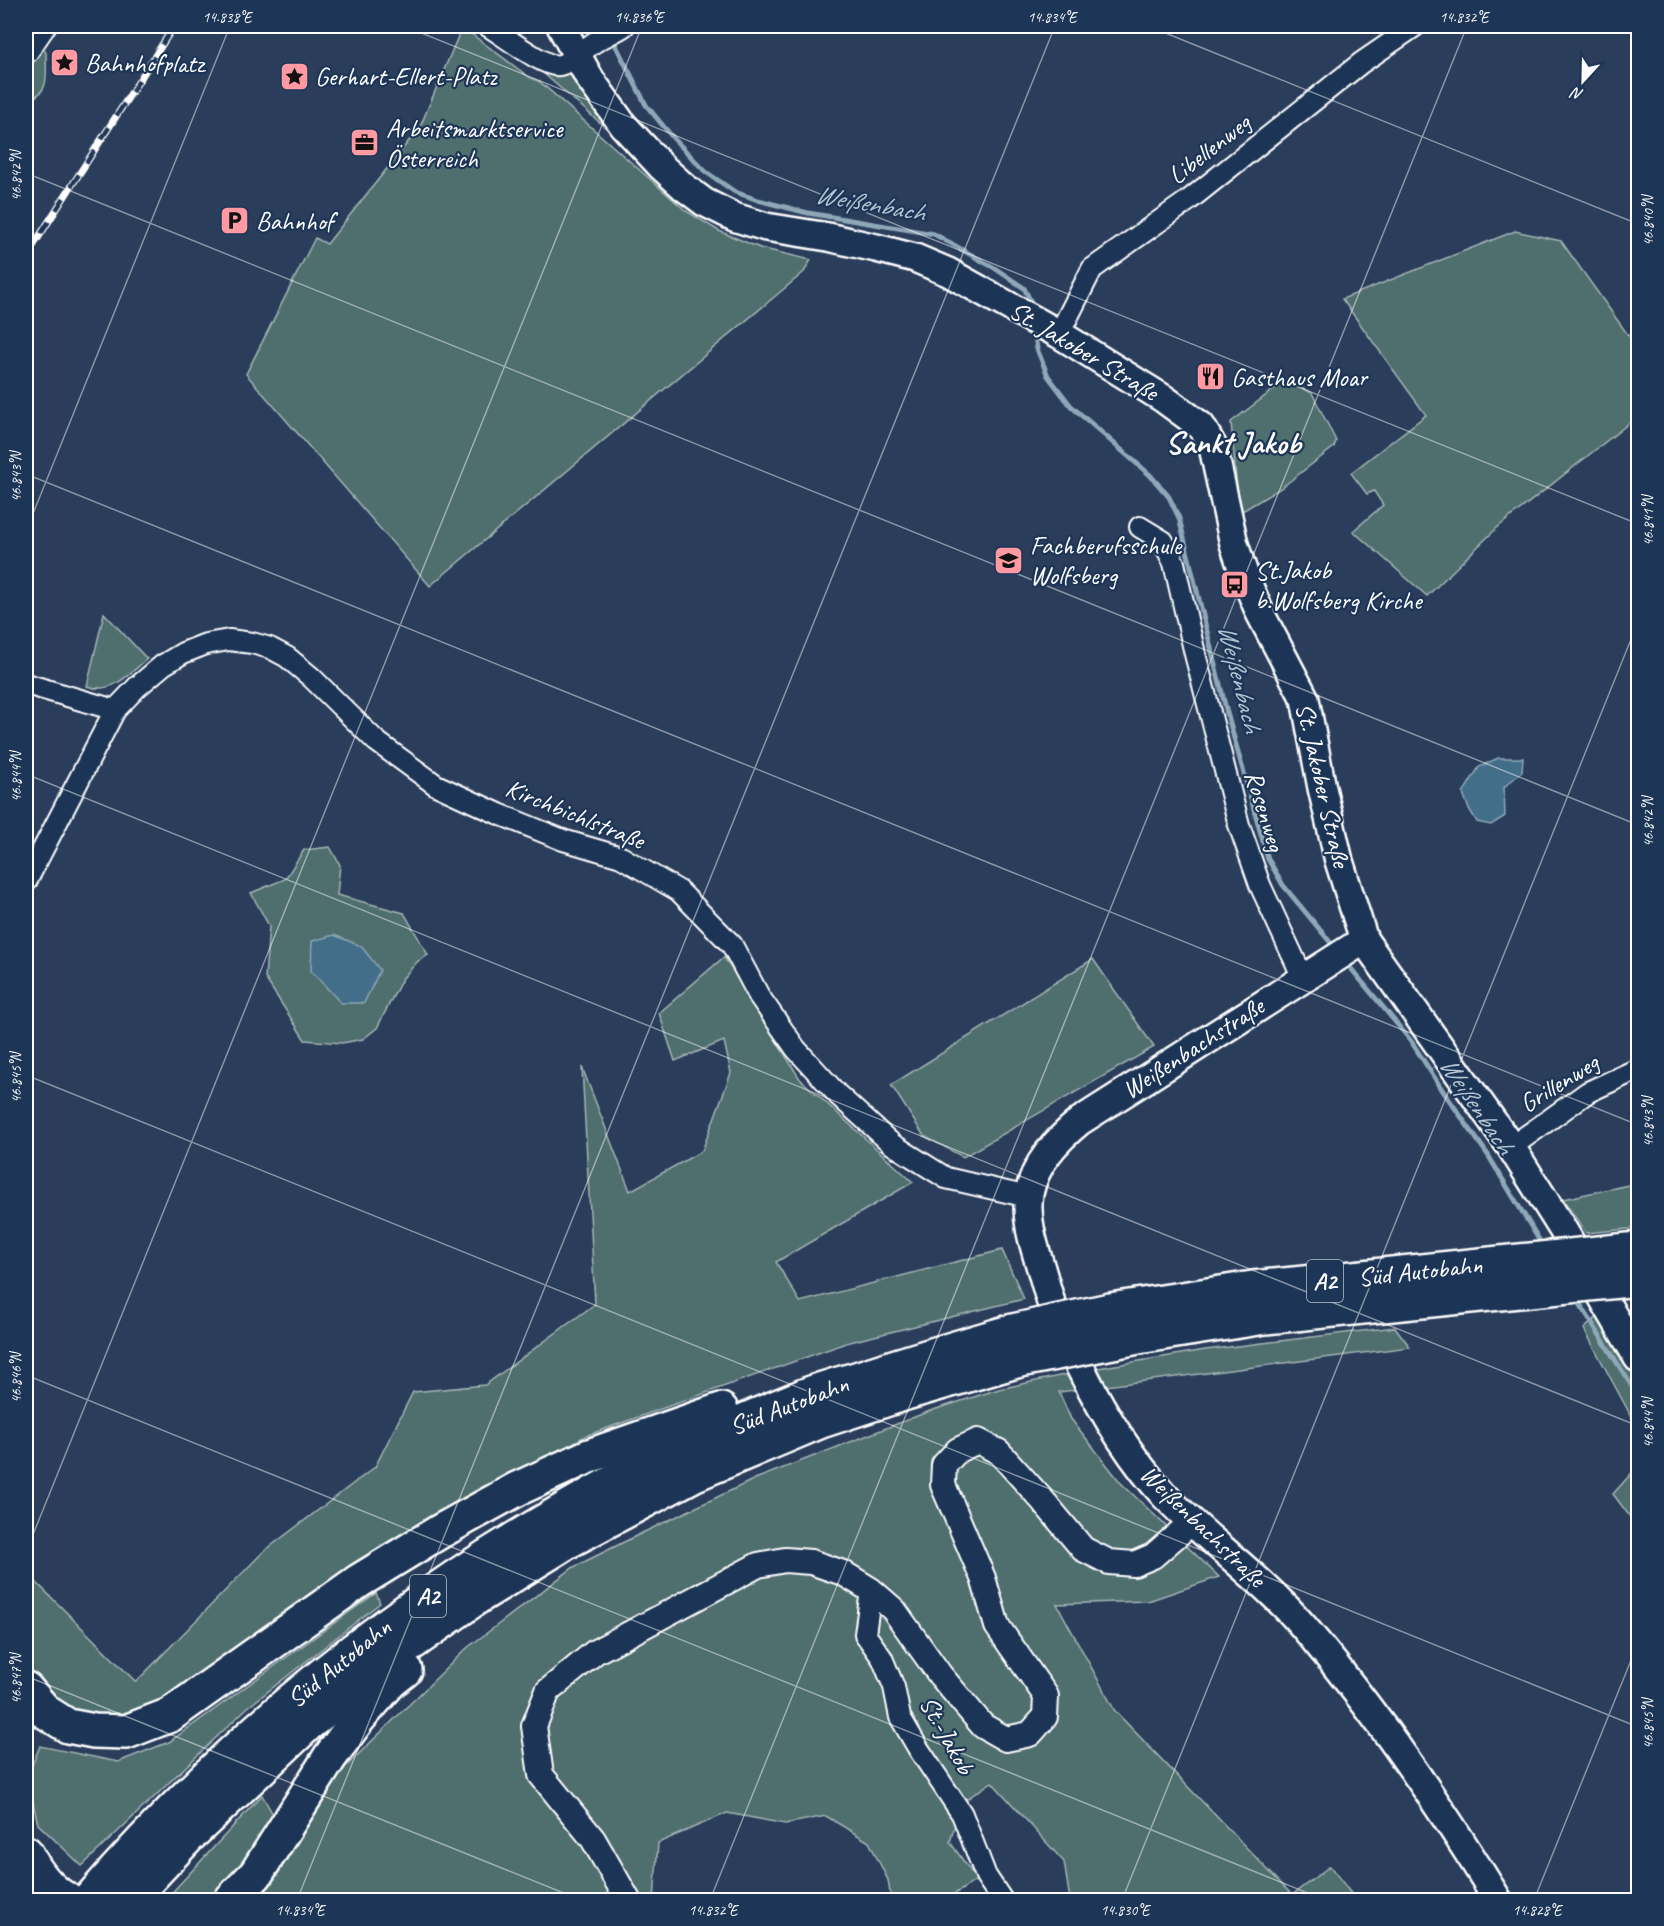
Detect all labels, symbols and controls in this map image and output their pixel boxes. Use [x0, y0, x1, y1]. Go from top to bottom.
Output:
text: 14.838°E [203, 8, 254, 27]
text: 14.836°E [615, 8, 666, 27]
text: 14.834°E [1028, 8, 1079, 27]
text: 14.832°E [1440, 8, 1491, 27]
place icon: Bahnhofplatz [48, 47, 80, 79]
place label: Bahnhofplatz [85, 47, 207, 80]
north arrow [1553, 51, 1613, 111]
place icon: Gerhart-Ellert-Platz [278, 60, 310, 92]
place label: Gerhart-Ellert-Platz [315, 60, 498, 93]
text: N [1567, 82, 1586, 105]
street label: Libellenweg [1161, 105, 1258, 192]
place label: Arbeitsmarktservice Österreich [386, 112, 564, 175]
office icon: Arbeitsmarktservice Österreich [349, 127, 381, 159]
text: 46.842°N [7, 148, 26, 201]
water label: Weißenbach [813, 177, 930, 230]
text: 46.840°N [1639, 193, 1658, 246]
parking icon: Bahnhof [219, 205, 251, 237]
place label: Bahnhof [256, 205, 339, 238]
street label: St. Jakober Straße [1004, 294, 1167, 410]
restaurant icon: Gasthaus Moar [1194, 361, 1226, 393]
place label: Gasthaus Moar [1231, 361, 1369, 394]
district label: Sankt Jakob [1165, 422, 1303, 463]
text: 46.843°N [7, 449, 26, 502]
text: 46.841°N [1639, 493, 1658, 546]
place label: Fachberufsschule Wolfsberg [1030, 529, 1183, 592]
school or university icon: Fachberufsschule Wolfsberg [993, 544, 1025, 576]
place label: St.Jakob b.Wolfsberg Kirche [1255, 554, 1424, 617]
bus stop icon: St.Jakob b.Wolfsberg Kirche [1218, 569, 1250, 601]
water label: Weißenbach [1210, 620, 1270, 738]
street label: St. Jakober Straße [1288, 700, 1359, 873]
text: 46.844°N [7, 749, 26, 802]
street label: Rosenweg [1237, 766, 1293, 857]
street label: Kirchbichlstraße [501, 771, 652, 858]
text: 46.842°N [1639, 794, 1658, 847]
street label: Weißenbachstraße [1116, 989, 1272, 1106]
street label: Grillenweg [1513, 1045, 1606, 1120]
text: 46.845°N [7, 1050, 26, 1103]
water label: Weißenbach [1432, 1050, 1523, 1162]
text: 46.843°N [1639, 1094, 1658, 1147]
street label: Süd Autobahn [1356, 1248, 1484, 1294]
road number: A2 [1307, 1260, 1343, 1302]
text: 46.846°N [7, 1350, 26, 1403]
street label: Süd Autobahn [725, 1367, 853, 1443]
text: 46.844°N [1639, 1395, 1658, 1448]
street label: Weißenbachstraße [1133, 1458, 1275, 1596]
road number: A2 [410, 1575, 446, 1617]
street label: Süd Autobahn [280, 1611, 398, 1715]
text: 46.847°N [7, 1651, 26, 1704]
street label: St.-Jakob [912, 1690, 983, 1781]
text: 46.845°N [1639, 1696, 1658, 1749]
text: 14.834°E [276, 1901, 327, 1920]
text: 14.832°E [689, 1901, 740, 1920]
text: 14.830°E [1101, 1901, 1152, 1920]
text: 14.828°E [1513, 1901, 1564, 1920]

